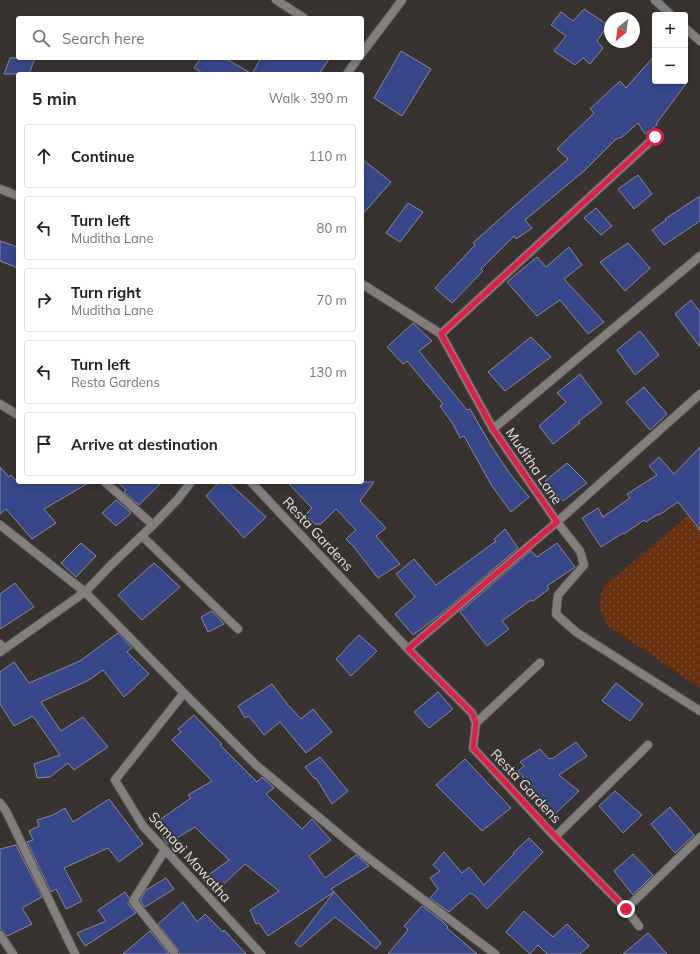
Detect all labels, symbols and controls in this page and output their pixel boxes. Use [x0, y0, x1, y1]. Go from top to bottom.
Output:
north arrow [604, 12, 640, 48]
map controls [652, 12, 688, 84]
button: + [652, 12, 688, 48]
search box [16, 16, 364, 60]
icon: search [30, 27, 52, 49]
text: Search here [62, 29, 144, 48]
button: − [652, 48, 688, 84]
text: 5 min [32, 88, 77, 109]
text: Walk · 390 m [269, 90, 348, 106]
route start [646, 128, 664, 146]
icon: ahead [33, 145, 55, 167]
text: Continue [71, 147, 134, 166]
text: 110 m [309, 148, 347, 164]
text: Turn left [71, 211, 130, 230]
icon: left [33, 217, 55, 239]
text: 80 m [317, 220, 347, 236]
text: Muditha Lane [71, 230, 154, 246]
text: Turn right [71, 283, 141, 302]
icon: right [33, 289, 55, 311]
text: 70 m [317, 292, 347, 308]
text: Muditha Lane [71, 302, 154, 318]
text: Turn left [71, 355, 130, 374]
icon: left [33, 361, 55, 383]
text: 130 m [309, 364, 347, 380]
text: Resta Gardens [71, 374, 160, 390]
street label: Muditha Lane [502, 424, 566, 508]
icon: arrive [33, 433, 55, 455]
text: Arrive at destination [71, 435, 218, 454]
street label: Resta Gardens [279, 493, 357, 575]
street label: Resta Gardens [487, 745, 565, 827]
street label: Samagi Mawatha [145, 808, 235, 906]
route end [617, 900, 635, 918]

